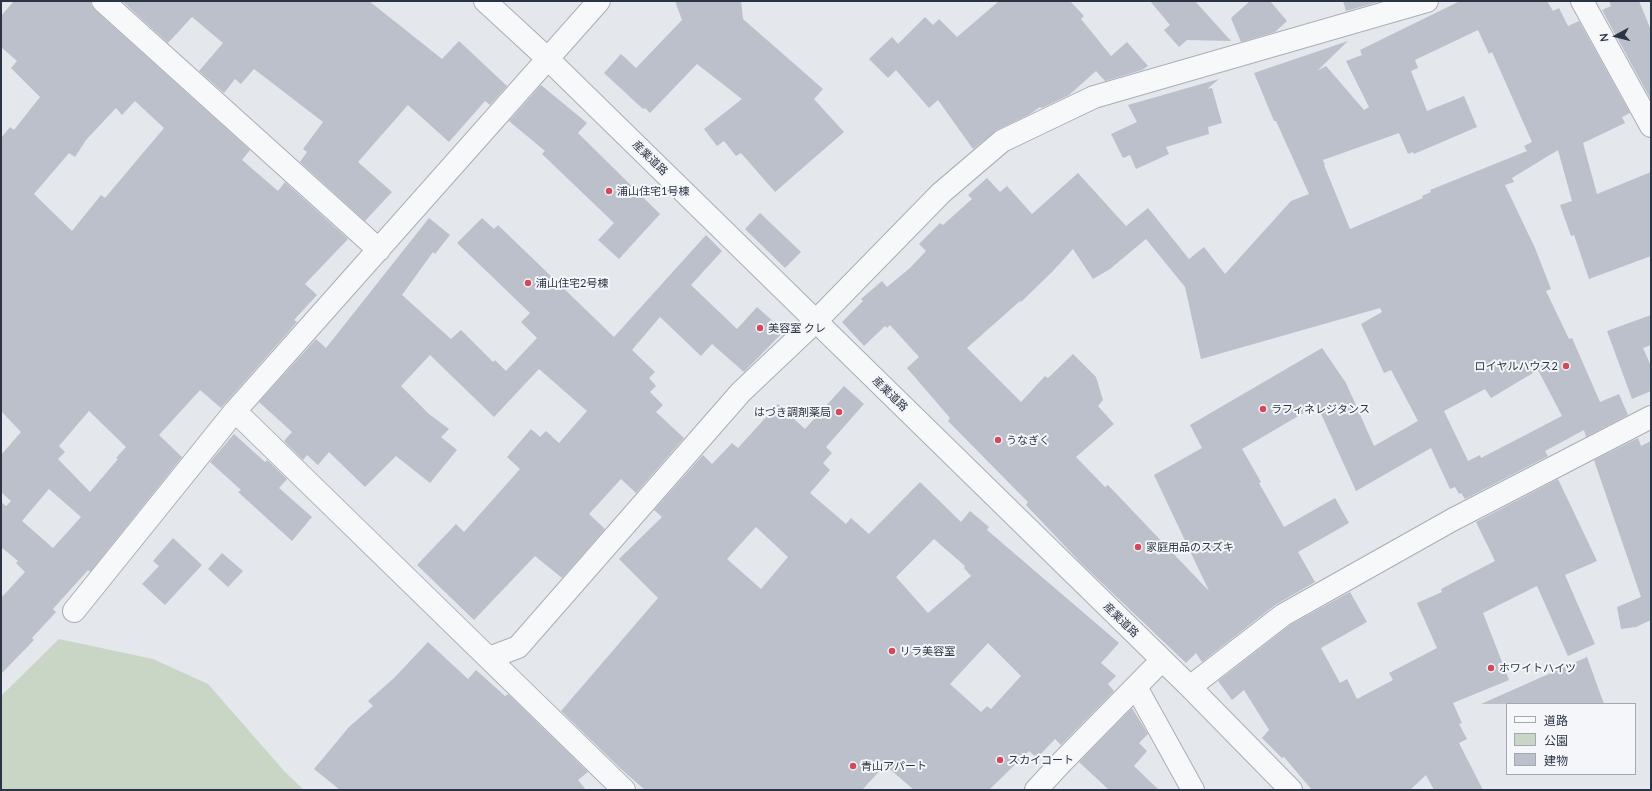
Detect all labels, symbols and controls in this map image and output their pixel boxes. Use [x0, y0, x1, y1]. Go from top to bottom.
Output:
north arrow [1596, 16, 1636, 56]
text: N [1597, 33, 1611, 43]
street label: 産業道路 [630, 138, 670, 178]
place label: 浦山住宅1号棟 [617, 184, 689, 198]
marker: 浦山住宅1号棟 [604, 186, 614, 196]
place label: 浦山住宅2号棟 [536, 276, 608, 290]
marker: 浦山住宅2号棟 [523, 278, 533, 288]
place label: 美容室 クレ [768, 321, 826, 335]
marker: 美容室 クレ [755, 323, 765, 333]
place label: ロイヤルハウス2 [1475, 359, 1558, 373]
marker: ロイヤルハウス2 [1561, 361, 1571, 371]
street label: 産業道路 [870, 374, 910, 414]
place label: ラフィネレジタンス [1271, 402, 1370, 416]
marker: ラフィネレジタンス [1258, 404, 1268, 414]
place label: はづき調剤薬局 [754, 405, 831, 419]
marker: はづき調剤薬局 [834, 407, 844, 417]
place label: うなぎく [1006, 433, 1050, 447]
marker: うなぎく [993, 435, 1003, 445]
place label: 家庭用品のスズキ [1146, 540, 1234, 554]
marker: 家庭用品のスズキ [1133, 542, 1143, 552]
street label: 産業道路 [1101, 600, 1141, 640]
place label: リラ美容室 [900, 644, 955, 658]
marker: リラ美容室 [887, 646, 897, 656]
place label: ホワイトハイツ [1499, 661, 1576, 675]
marker: ホワイトハイツ [1486, 663, 1496, 673]
legend [1506, 703, 1636, 775]
text: 道路 [1544, 713, 1568, 728]
text: 公園 [1544, 733, 1568, 748]
place label: スカイコート [1008, 753, 1074, 767]
text: 建物 [1544, 753, 1568, 768]
marker: スカイコート [995, 755, 1005, 765]
place label: 青山アパート [861, 759, 927, 773]
marker: 青山アパート [848, 761, 858, 771]

